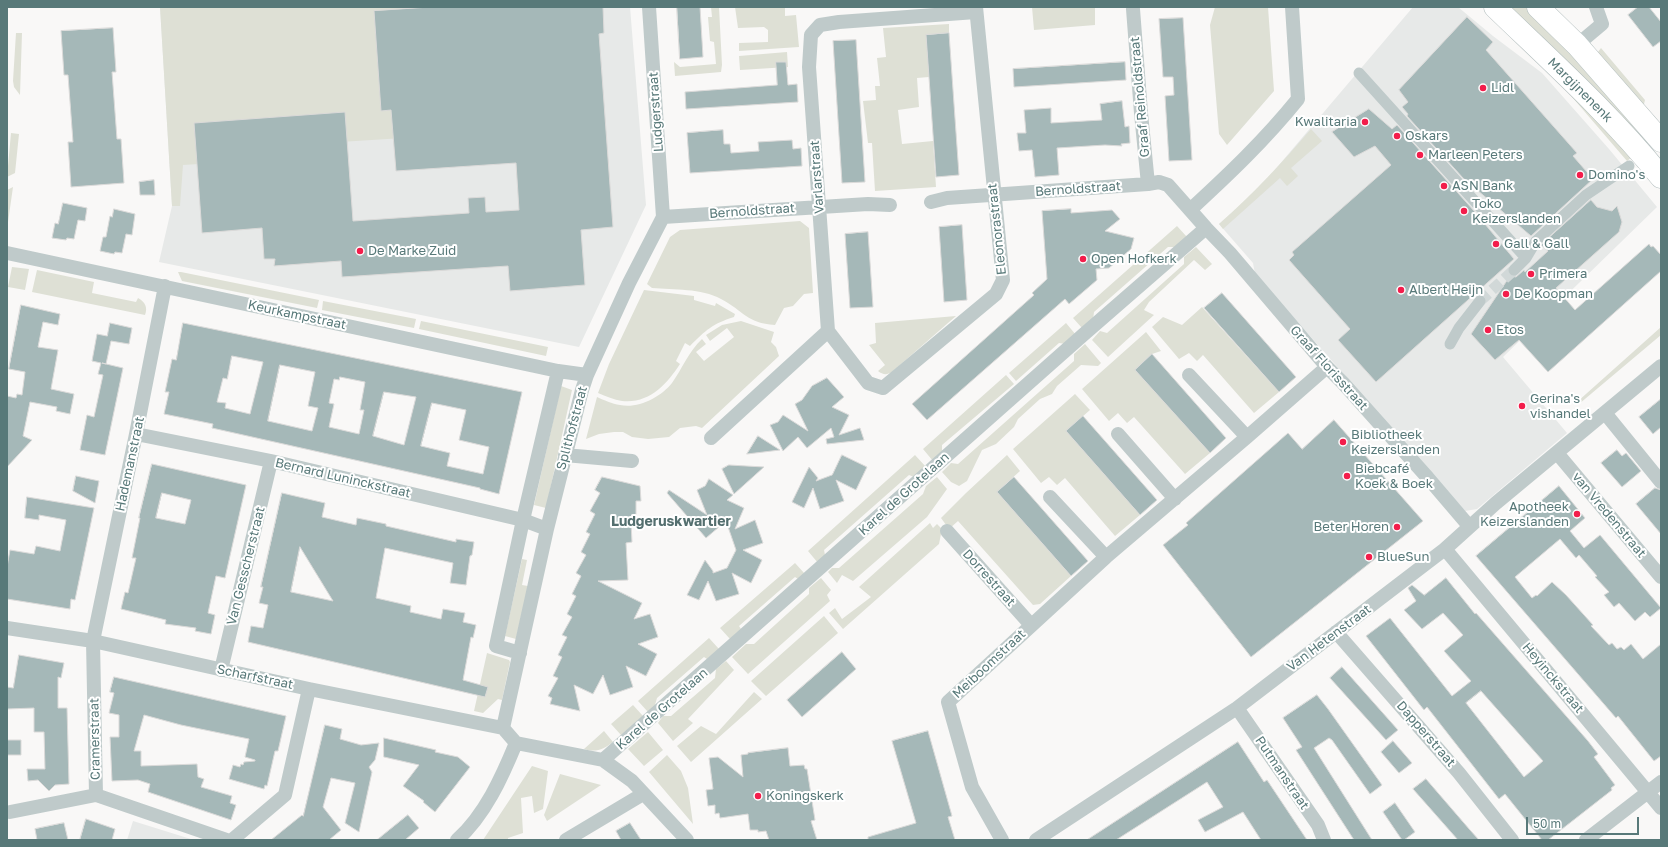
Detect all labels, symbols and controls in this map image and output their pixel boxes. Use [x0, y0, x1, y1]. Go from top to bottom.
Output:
street label: Graaf Reinoldstraat [1127, 36, 1153, 158]
street label: Margijnenenk [1544, 54, 1616, 126]
street label: Ludgerstraat [645, 71, 667, 153]
place label: Lidl [1491, 80, 1514, 96]
marker: Lidl [1478, 83, 1488, 93]
place label: Kwalitaria [1295, 114, 1357, 130]
marker: Kwalitaria [1360, 117, 1370, 127]
place label: Oskars [1405, 128, 1448, 144]
marker: Oskars [1392, 131, 1402, 141]
street label: Varlarstraat [807, 140, 827, 214]
place label: Marleen Peters [1428, 147, 1523, 163]
marker: Marleen Peters [1415, 150, 1425, 160]
place label: Domino's [1588, 167, 1645, 183]
marker: Domino's [1575, 170, 1585, 180]
street label: Bernoldstraat [1035, 178, 1121, 200]
place label: ASN Bank [1452, 178, 1513, 194]
marker: ASN Bank [1439, 181, 1449, 191]
street label: Eleonorastraat [984, 182, 1010, 276]
place label: Toko Keizerslanden [1472, 196, 1561, 227]
street label: Bernoldstraat [709, 200, 795, 222]
marker: Toko Keizerslanden [1459, 206, 1469, 216]
place label: Gall & Gall [1504, 236, 1569, 252]
marker: Gall & Gall [1491, 239, 1501, 249]
place label: De Marke Zuid [368, 243, 456, 259]
marker: De Marke Zuid [355, 246, 365, 256]
place label: Open Hofkerk [1091, 251, 1177, 267]
marker: Open Hofkerk [1078, 254, 1088, 264]
place label: Primera [1539, 266, 1587, 282]
marker: Primera [1526, 269, 1536, 279]
place label: Albert Heijn [1409, 282, 1483, 298]
marker: Albert Heijn [1396, 285, 1406, 295]
place label: De Koopman [1514, 286, 1593, 302]
marker: De Koopman [1501, 289, 1511, 299]
street label: Keurkampstraat [246, 297, 348, 333]
street label: Graaf Florisstraat [1287, 322, 1371, 414]
place label: Etos [1496, 322, 1524, 338]
marker: Etos [1483, 325, 1493, 335]
street label: Splithofstraat [553, 384, 591, 472]
place label: Gerina's vishandel [1530, 391, 1591, 422]
marker: Gerina's vishandel [1517, 401, 1527, 411]
street label: Hademanstraat [112, 415, 148, 513]
place label: Bibliotheek Keizerslanden [1351, 427, 1440, 458]
marker: Bibliotheek Keizerslanden [1338, 437, 1348, 447]
street label: Karel de Grotelaan [856, 449, 952, 539]
street label: Bernard Luninckstraat [274, 455, 412, 501]
place label: Biebcafé Koek & Boek [1355, 461, 1433, 492]
street label: van Vredenstraat [1569, 469, 1649, 561]
marker: Biebcafé Koek & Boek [1342, 471, 1352, 481]
place label: Apotheek Keizerslanden [1480, 499, 1569, 530]
street label: Van Gesscherstraat [224, 505, 268, 627]
marker: Apotheek Keizerslanden [1572, 509, 1582, 519]
district label: Ludgeruskwartier [611, 514, 731, 530]
place label: Beter Horen [1314, 519, 1389, 535]
marker: Beter Horen [1392, 522, 1402, 532]
street label: Dorrestraat [959, 546, 1019, 610]
place label: BlueSun [1377, 549, 1429, 565]
marker: BlueSun [1364, 552, 1374, 562]
street label: Van Hetenstraat [1284, 601, 1374, 675]
street label: Meiboomstraat [949, 626, 1029, 702]
street label: Heyinckstraat [1519, 640, 1587, 716]
street label: Scharfstraat [215, 661, 295, 693]
street label: Karel de Grotelaan [613, 665, 711, 753]
street label: Cramerstraat [86, 698, 104, 780]
street label: Dapperstraat [1393, 698, 1459, 770]
street label: Putmanstraat [1252, 733, 1312, 813]
place label: Koningskerk [766, 788, 844, 804]
marker: Koningskerk [753, 791, 763, 801]
scale bar [1528, 809, 1641, 835]
text: 50 m [1533, 816, 1561, 831]

